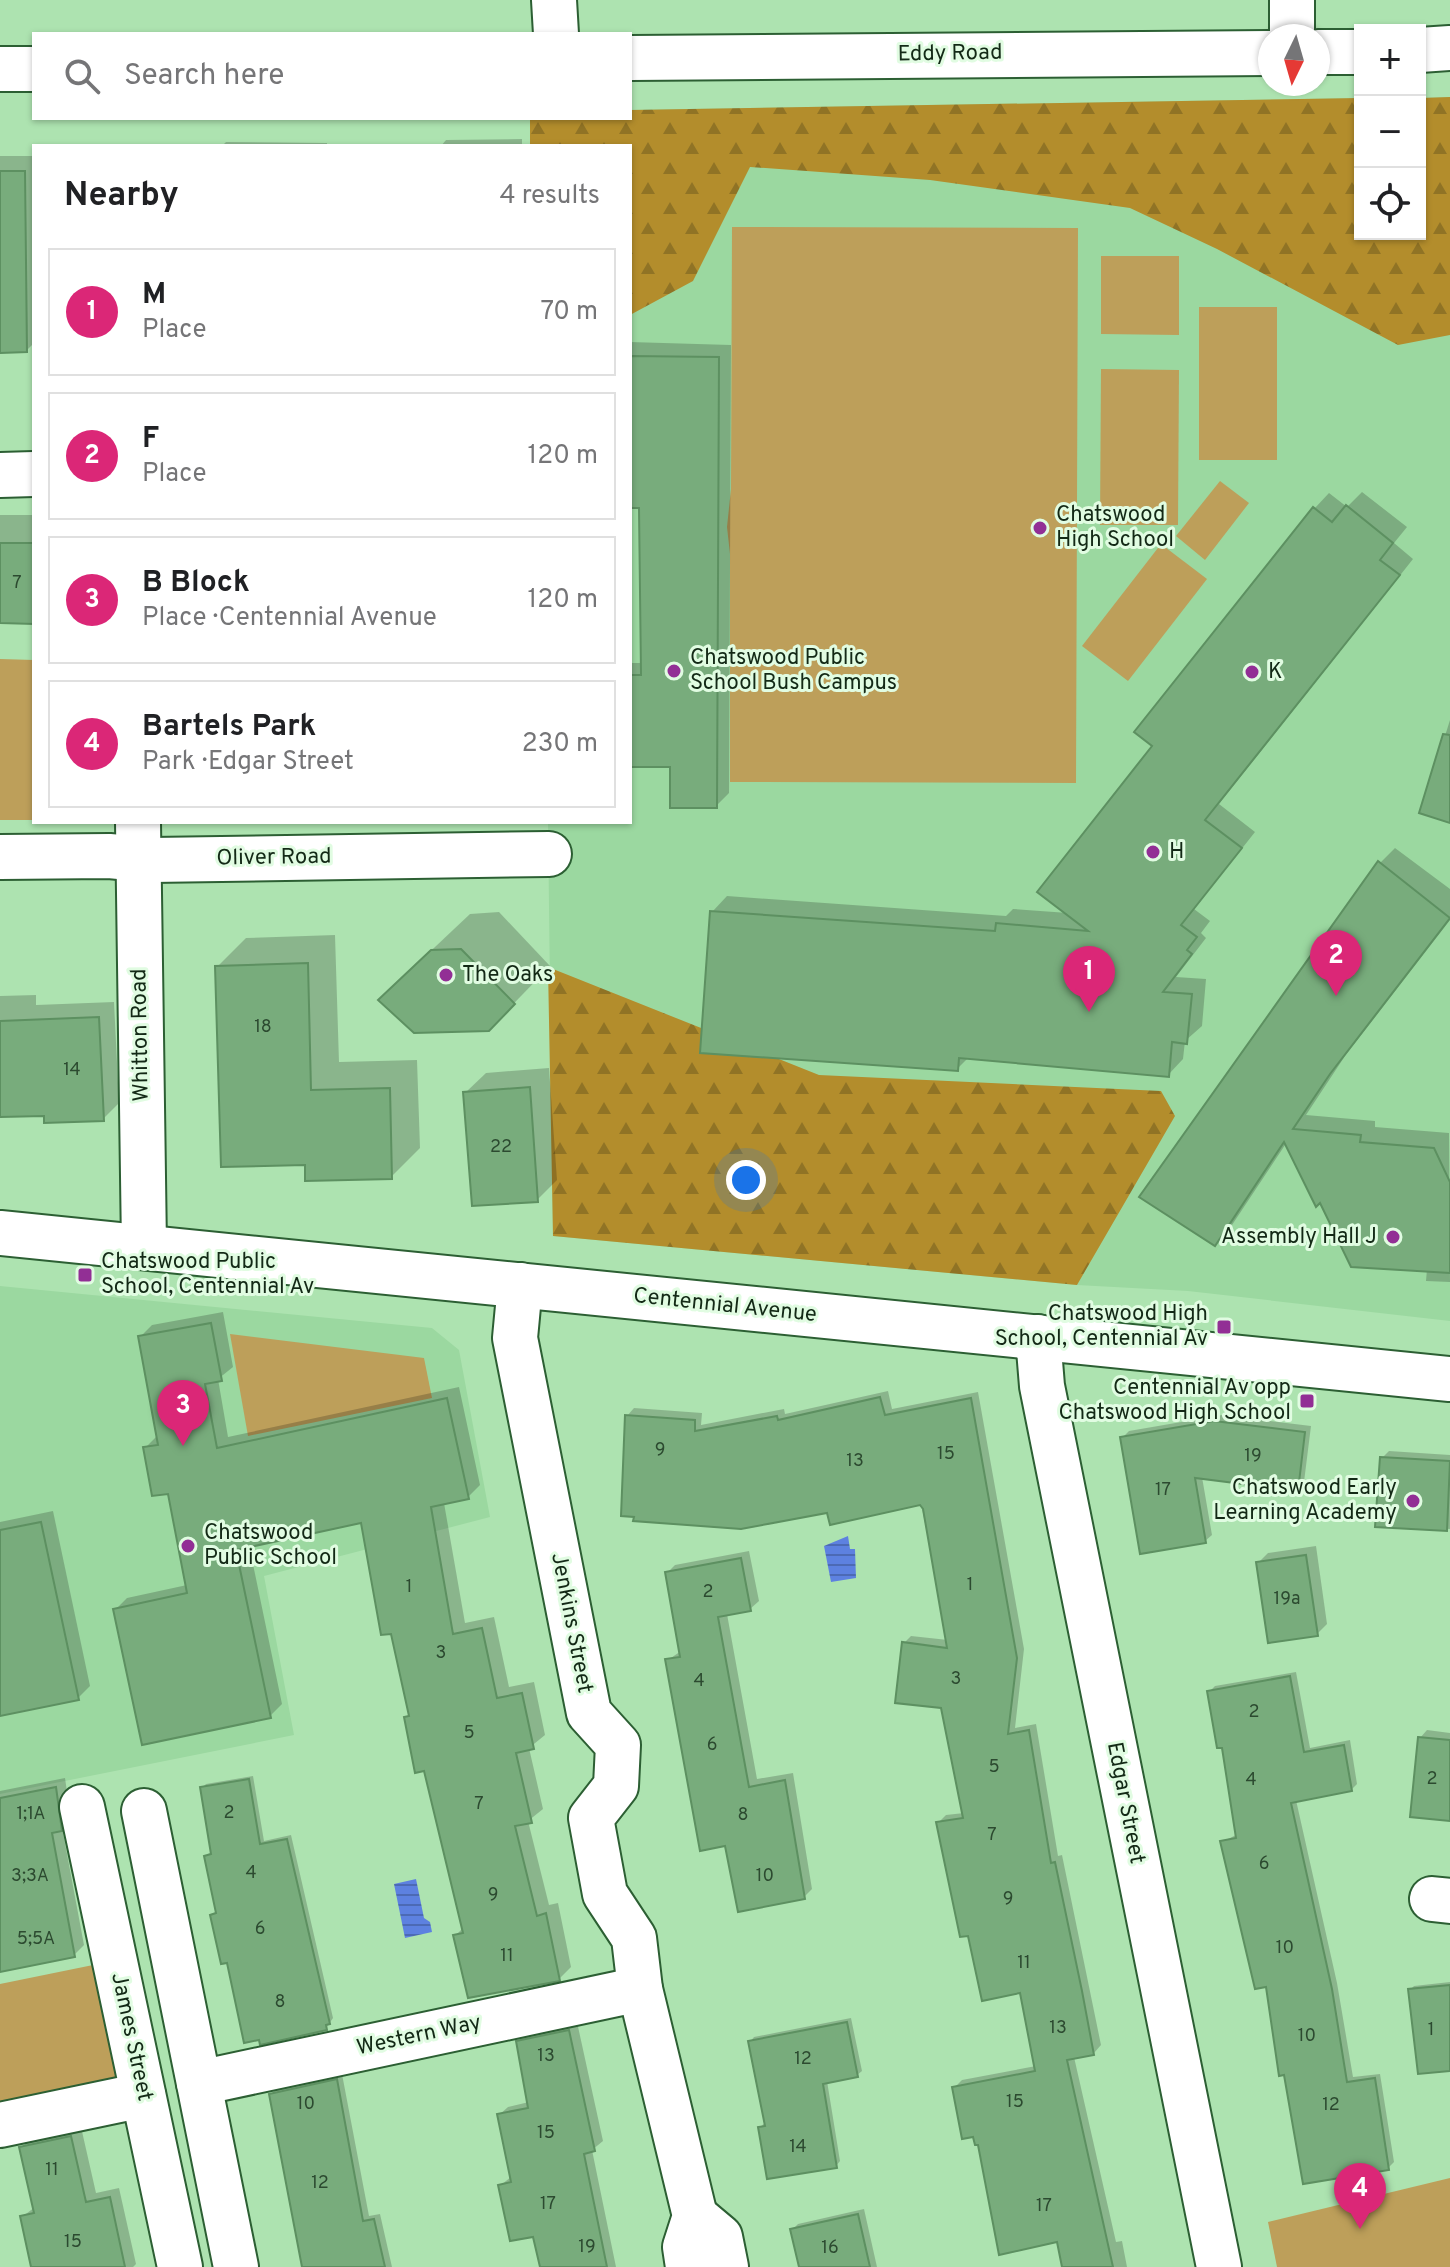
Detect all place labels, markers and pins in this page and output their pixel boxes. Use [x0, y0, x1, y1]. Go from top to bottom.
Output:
place label: Chatswood High School [1056, 502, 1174, 554]
marker: Chatswood High School [1031, 519, 1049, 537]
place label: Chatswood Public School Bush Campus [690, 645, 897, 697]
place label: K [1268, 659, 1283, 686]
marker: Chatswood Public School Bush Campus [665, 662, 683, 680]
marker: K [1243, 663, 1261, 681]
place label: H [1169, 839, 1184, 866]
marker: H [1144, 843, 1162, 861]
pin: 2 [1310, 930, 1362, 996]
pin: 1 [1063, 946, 1115, 1012]
place label: The Oaks [462, 962, 553, 989]
marker: The Oaks [437, 966, 455, 984]
place label: Assembly Hall J [1221, 1224, 1377, 1251]
marker: Assembly Hall J [1384, 1228, 1402, 1246]
place label: Chatswood Public School, Centennial Av [101, 1249, 314, 1301]
marker: Chatswood Public School, Centennial Av [76, 1266, 94, 1284]
place label: Chatswood High School, Centennial Av [995, 1301, 1208, 1353]
marker: Chatswood High School, Centennial Av [1215, 1318, 1233, 1336]
place label: Centennial Av opp Chatswood High School [1058, 1375, 1291, 1427]
pin: 3 [157, 1380, 209, 1446]
marker: Centennial Av opp Chatswood High School [1298, 1392, 1316, 1410]
place label: Chatswood Early Learning Academy [1213, 1475, 1397, 1527]
marker: Chatswood Early Learning Academy [1404, 1492, 1422, 1510]
place label: Chatswood Public School [204, 1520, 337, 1572]
marker: Chatswood Public School [179, 1537, 197, 1555]
pin: 4 [1334, 2163, 1386, 2229]

